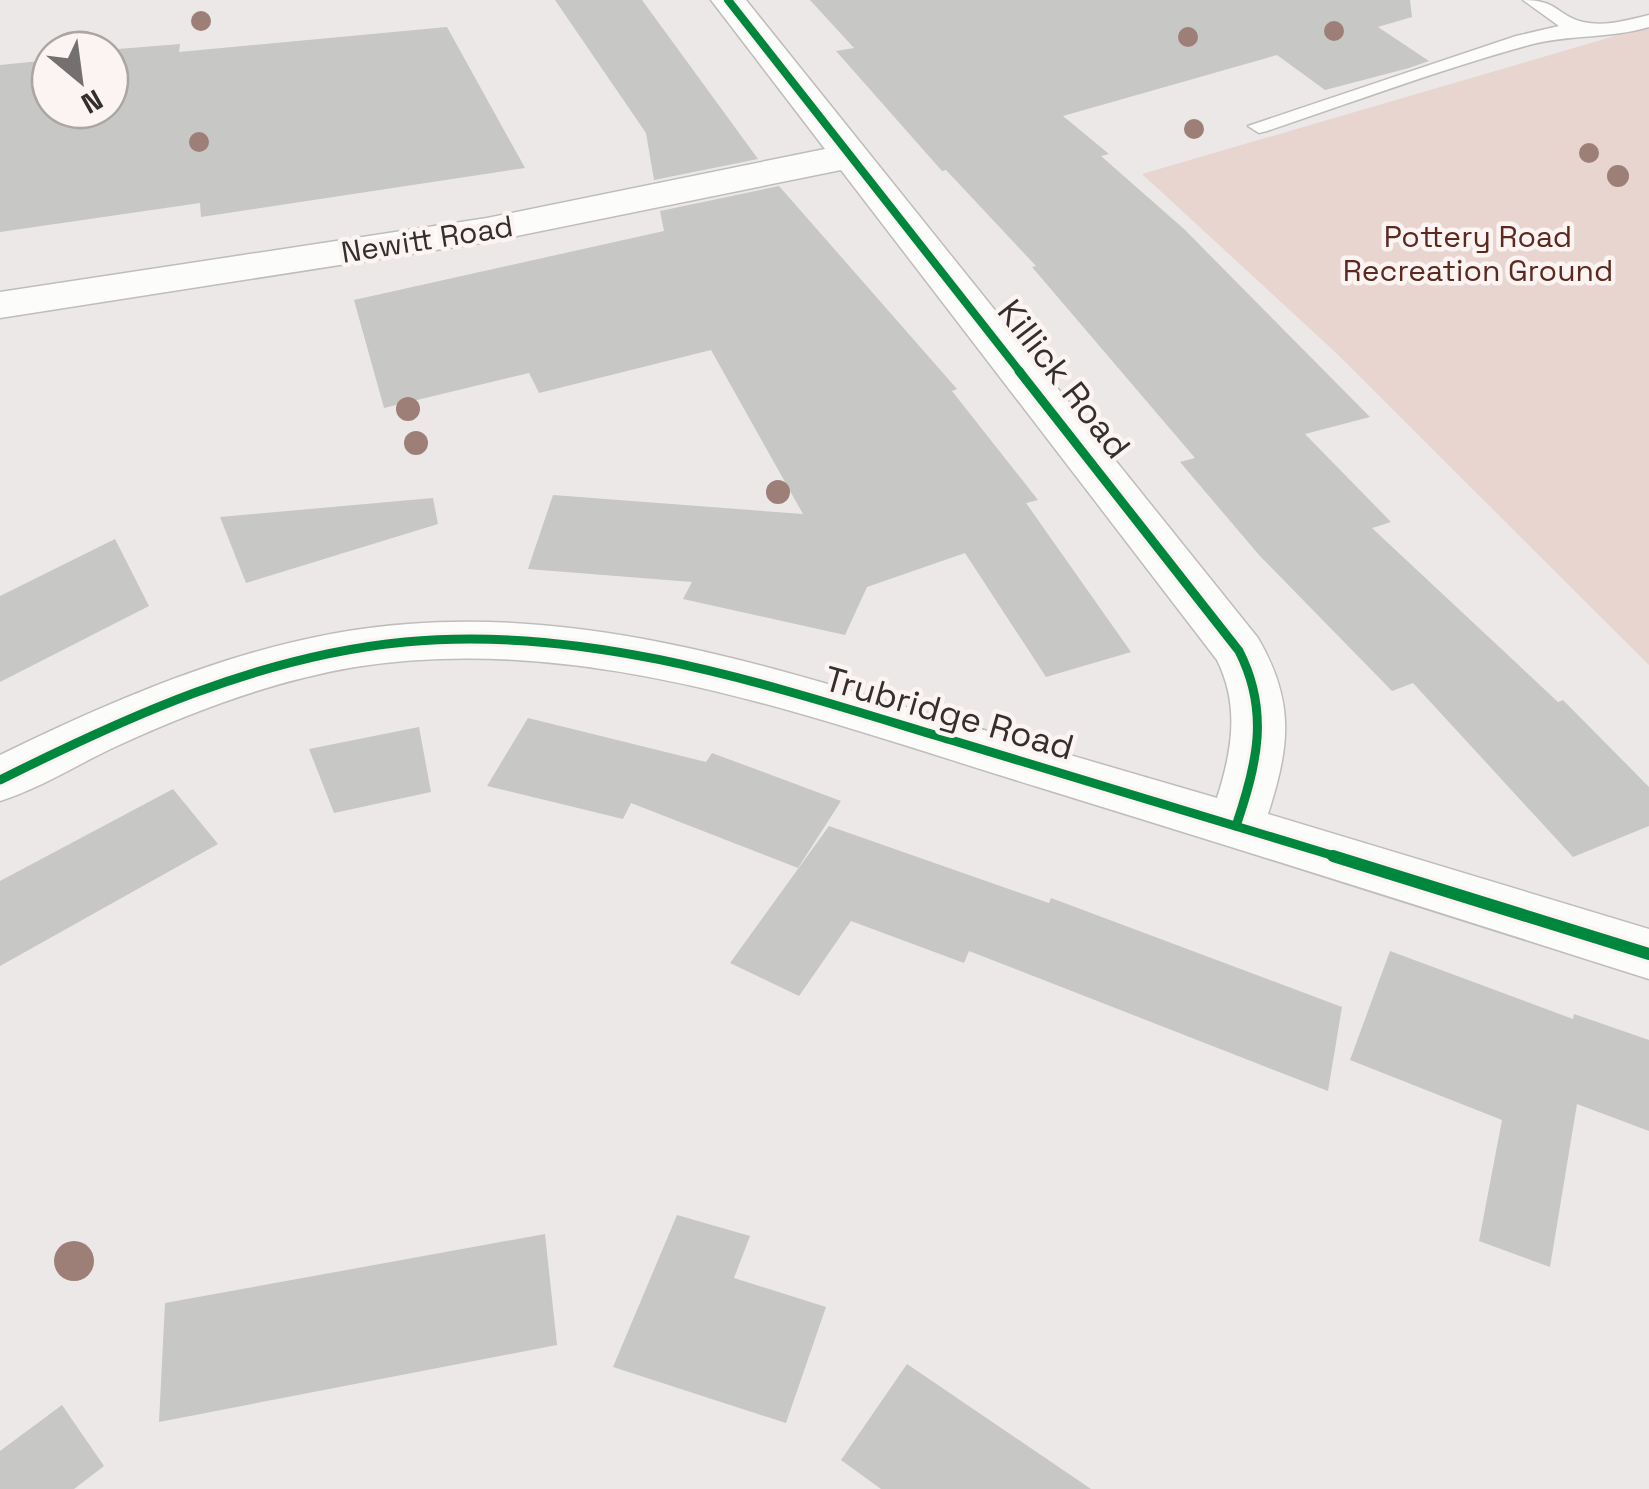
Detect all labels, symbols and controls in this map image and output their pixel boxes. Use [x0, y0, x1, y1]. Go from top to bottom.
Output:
north arrow [30, 30, 130, 130]
text: N [75, 82, 109, 122]
street label: Newitt Road [338, 206, 516, 272]
park label: Pottery Road Recreation Ground [1343, 217, 1613, 290]
street label: Killick Road [988, 290, 1140, 468]
street label: Trubridge Road [819, 656, 1079, 770]

